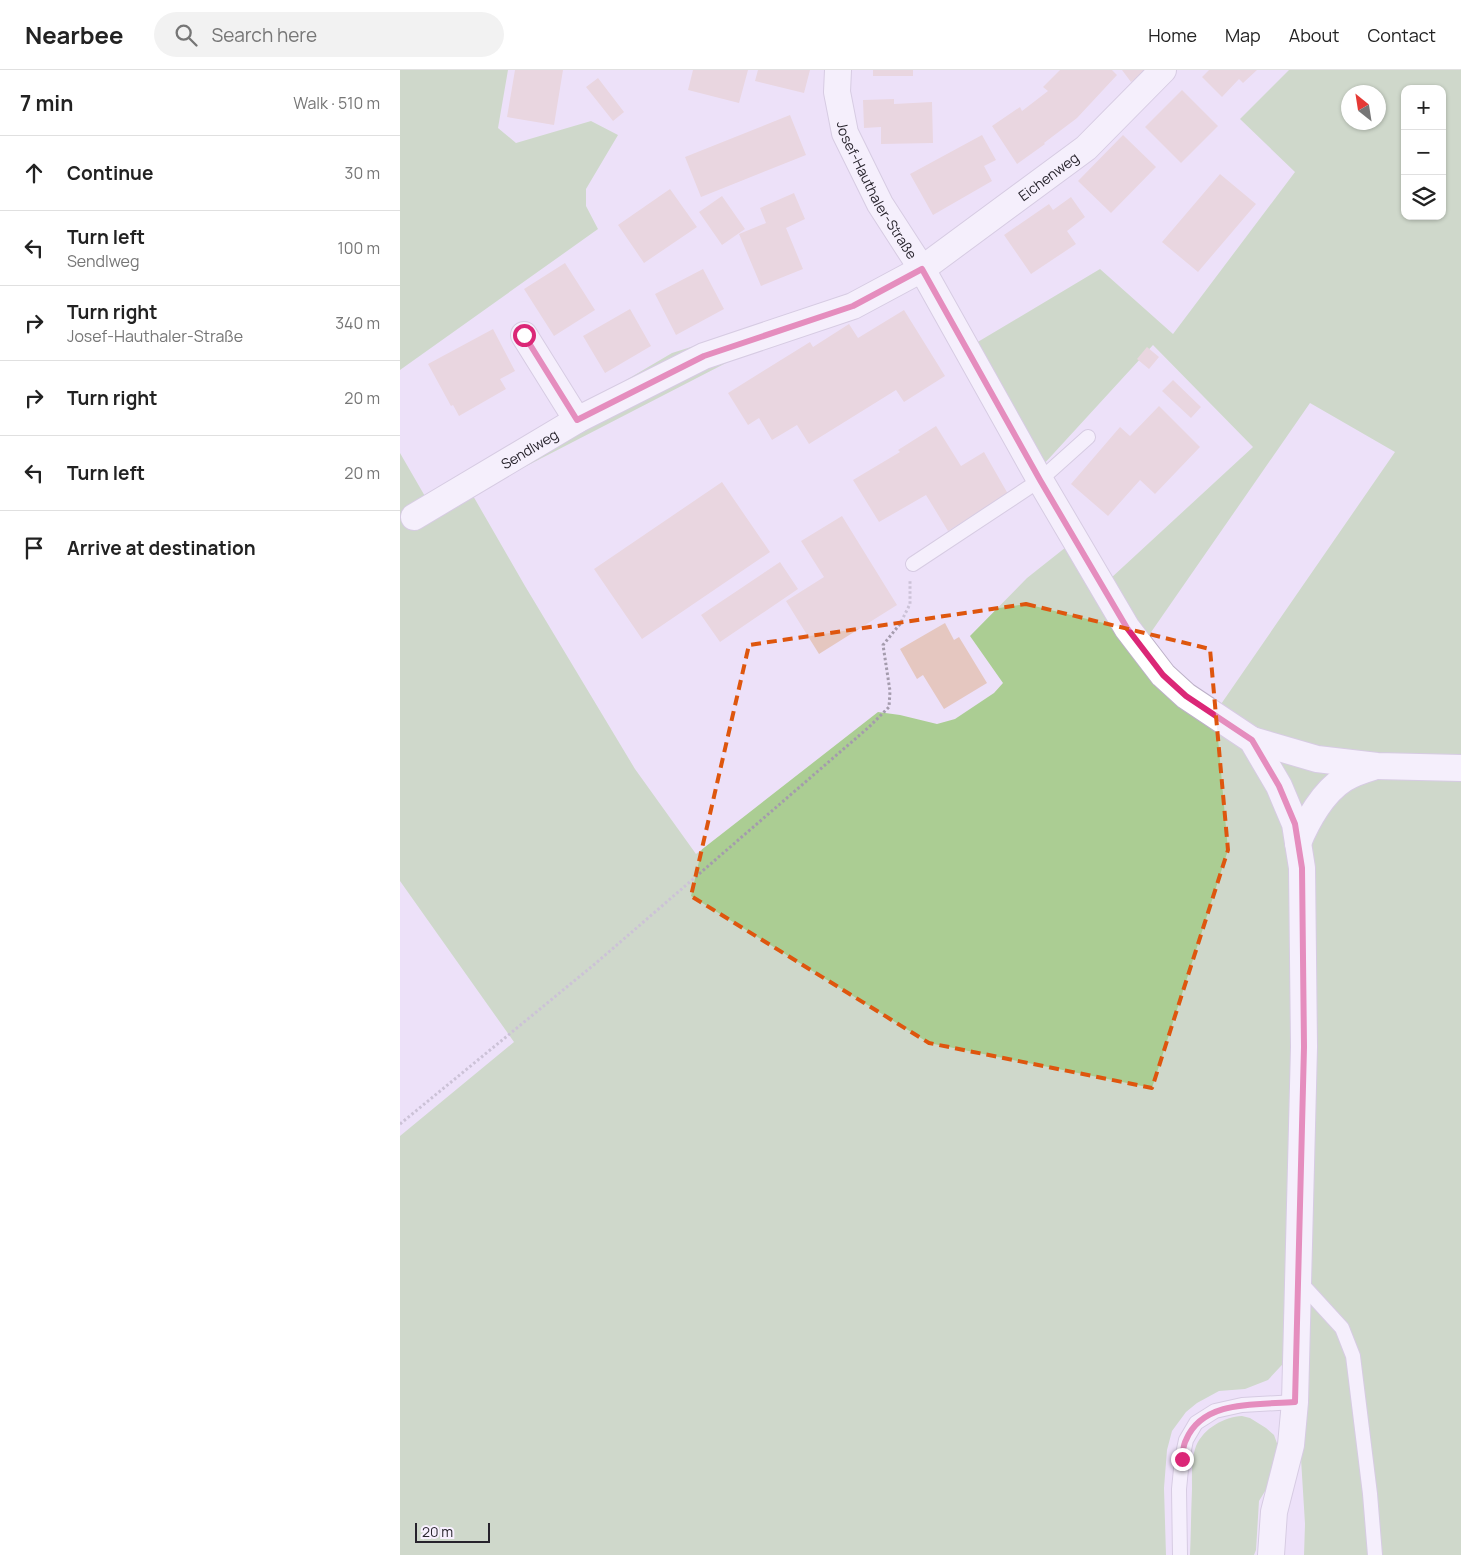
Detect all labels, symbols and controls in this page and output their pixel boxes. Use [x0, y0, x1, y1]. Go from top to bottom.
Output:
search box [154, 12, 504, 57]
text: Nearbee [25, 18, 124, 51]
icon: search [172, 21, 200, 49]
text: Search here [212, 22, 317, 48]
text: Home [1148, 23, 1197, 47]
text: Map [1225, 23, 1261, 47]
text: About [1289, 23, 1339, 47]
text: Contact [1367, 23, 1436, 47]
north arrow [1341, 85, 1386, 130]
map controls [1401, 85, 1446, 220]
button: + [1401, 85, 1446, 130]
text: 7 min [20, 89, 73, 117]
text: Walk · 510 m [293, 92, 380, 114]
street label: Josef-Hauthaler-Straße [833, 119, 922, 262]
button: − [1401, 130, 1446, 175]
street label: Eichenweg [1014, 147, 1082, 205]
icon: ahead [20, 159, 48, 187]
text: Continue [67, 160, 153, 186]
text: 30 m [345, 162, 380, 184]
button: layers [1401, 175, 1446, 220]
text: Turn left [67, 224, 145, 250]
icon: left [20, 234, 48, 262]
text: 100 m [337, 237, 380, 259]
text: Sendlweg [67, 250, 139, 272]
text: Turn right [67, 299, 157, 325]
icon: right [20, 309, 48, 337]
text: 340 m [335, 312, 380, 334]
route start [513, 324, 536, 347]
text: Josef-Hauthaler-Straße [67, 325, 243, 347]
icon: right [20, 384, 48, 412]
text: Turn right [67, 385, 157, 411]
text: 20 m [344, 387, 380, 409]
street label: Sendlweg [497, 424, 561, 473]
icon: left [20, 459, 48, 487]
text: Turn left [67, 460, 145, 486]
text: 20 m [344, 462, 380, 484]
icon: arrive [20, 534, 48, 562]
text: Arrive at destination [67, 535, 256, 561]
route end [1171, 1448, 1194, 1471]
scale bar [415, 1520, 490, 1543]
text: 20 m [422, 1522, 453, 1541]

